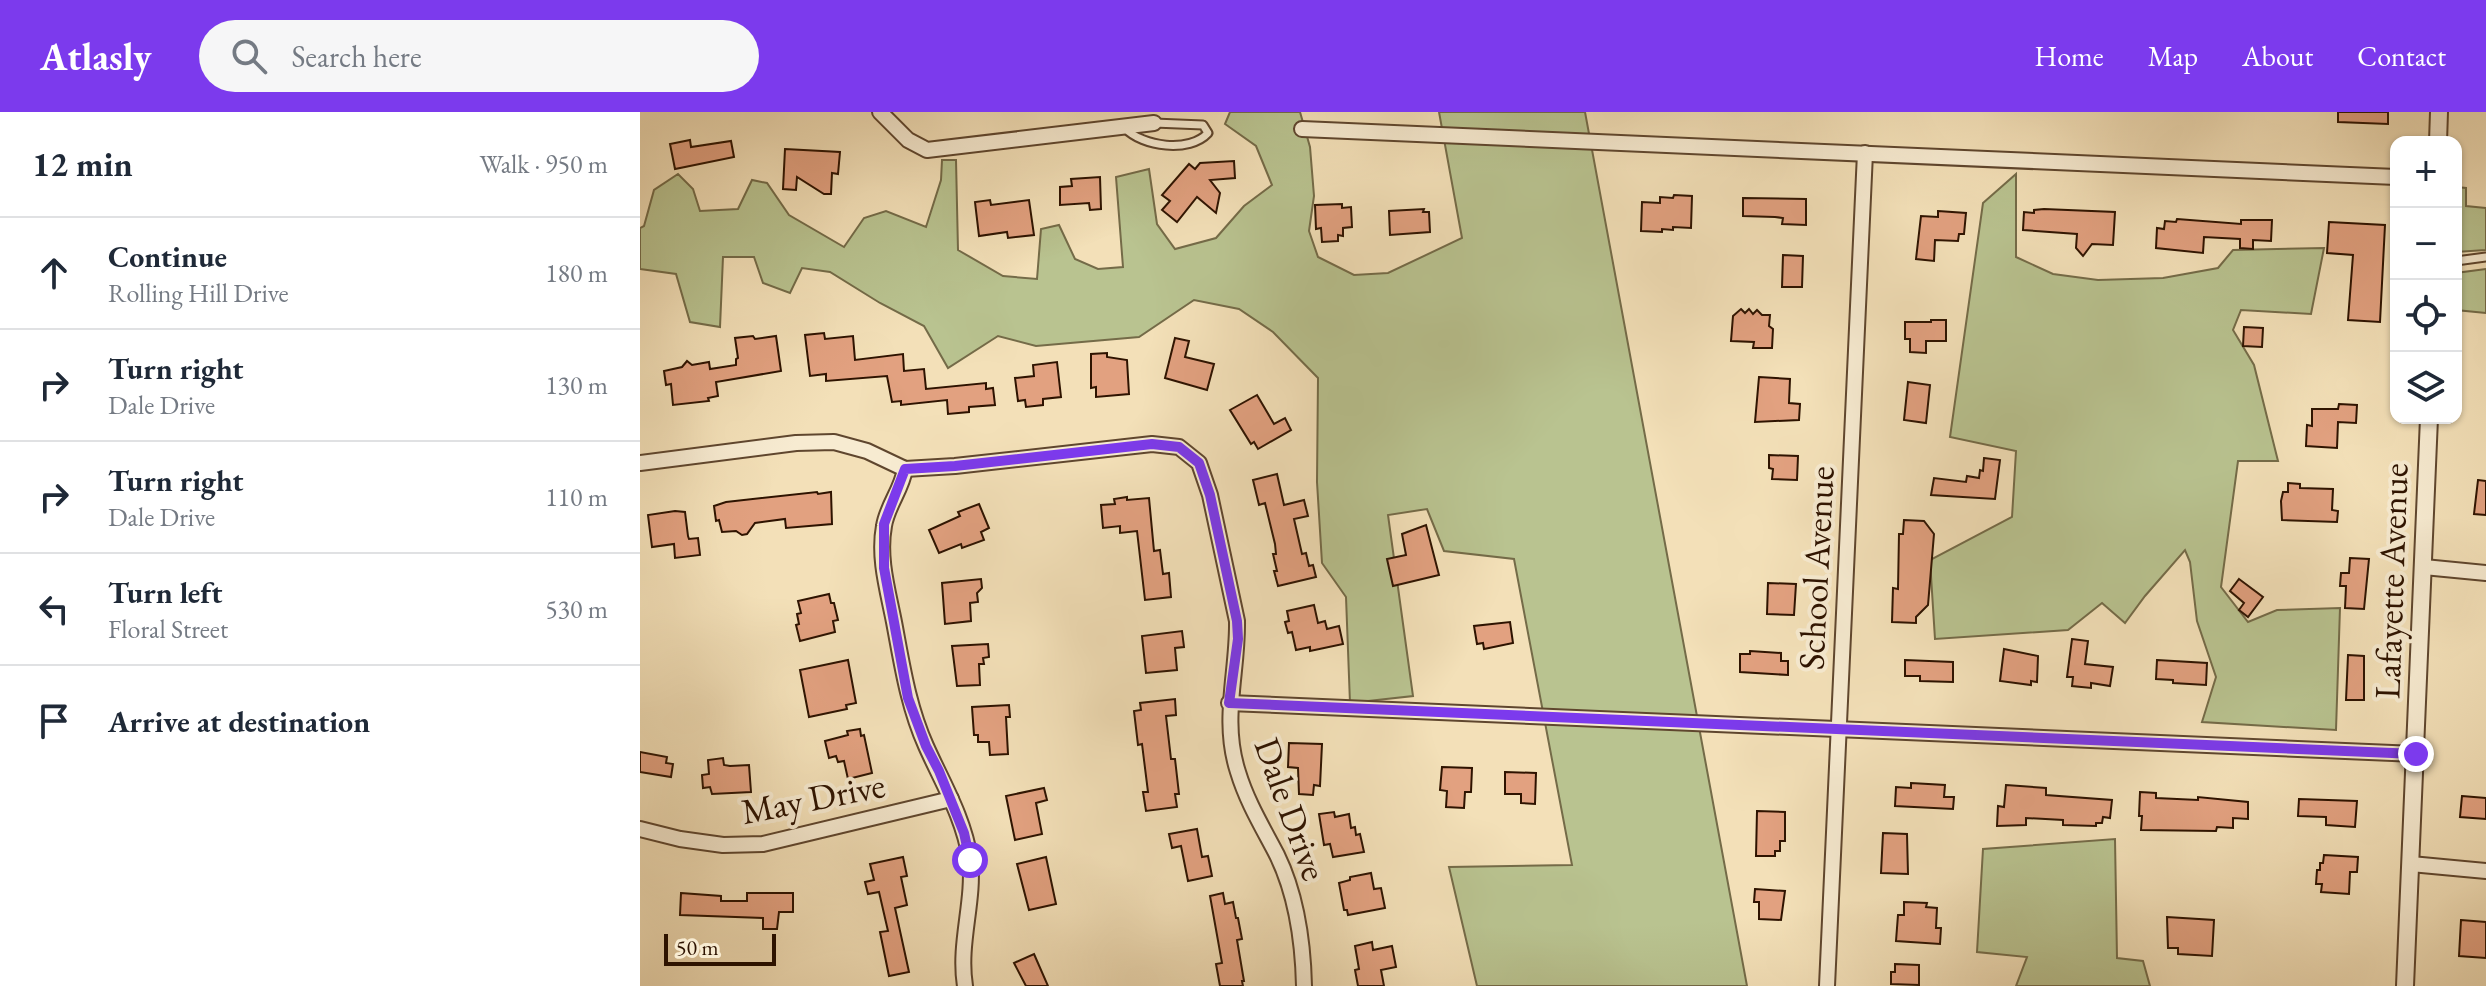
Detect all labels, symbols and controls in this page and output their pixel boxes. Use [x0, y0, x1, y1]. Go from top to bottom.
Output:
search box [199, 20, 759, 92]
text: Atlasly [40, 32, 151, 81]
icon: search [227, 34, 271, 78]
text: Search here [291, 37, 422, 76]
text: Home [2034, 38, 2104, 74]
text: Map [2148, 38, 2198, 74]
text: About [2242, 38, 2313, 74]
text: Contact [2357, 38, 2446, 74]
map controls [2390, 136, 2462, 424]
button: + [2390, 136, 2462, 208]
text: 12 min [32, 142, 133, 186]
text: Walk · 950 m [480, 147, 608, 181]
button: − [2390, 208, 2462, 280]
text: Continue [108, 237, 227, 276]
icon: ahead [32, 251, 76, 295]
text: 180 m [545, 256, 608, 290]
text: Rolling Hill Drive [108, 276, 289, 310]
button: locate [2390, 280, 2462, 352]
text: Turn right [108, 349, 244, 388]
button: layers [2390, 352, 2462, 424]
icon: right [32, 363, 76, 407]
text: 130 m [545, 368, 608, 402]
text: Dale Drive [108, 388, 215, 422]
text: Turn right [108, 461, 244, 500]
street label: Lafayette Avenue [2363, 462, 2419, 700]
street label: School Avenue [1787, 465, 1845, 671]
icon: right [32, 475, 76, 519]
text: 110 m [545, 480, 608, 514]
text: Dale Drive [108, 500, 215, 534]
text: Turn left [108, 573, 222, 612]
icon: left [32, 587, 76, 631]
text: 530 m [545, 592, 608, 626]
text: Floral Street [108, 612, 228, 646]
icon: arrive [32, 699, 76, 743]
text: Arrive at destination [108, 702, 370, 741]
street label: Dale Drive [1244, 731, 1338, 887]
route end [2398, 736, 2434, 772]
street label: May Drive [737, 761, 889, 835]
route start [952, 842, 988, 878]
scale bar [664, 930, 776, 966]
text: 50 m [676, 933, 719, 962]

